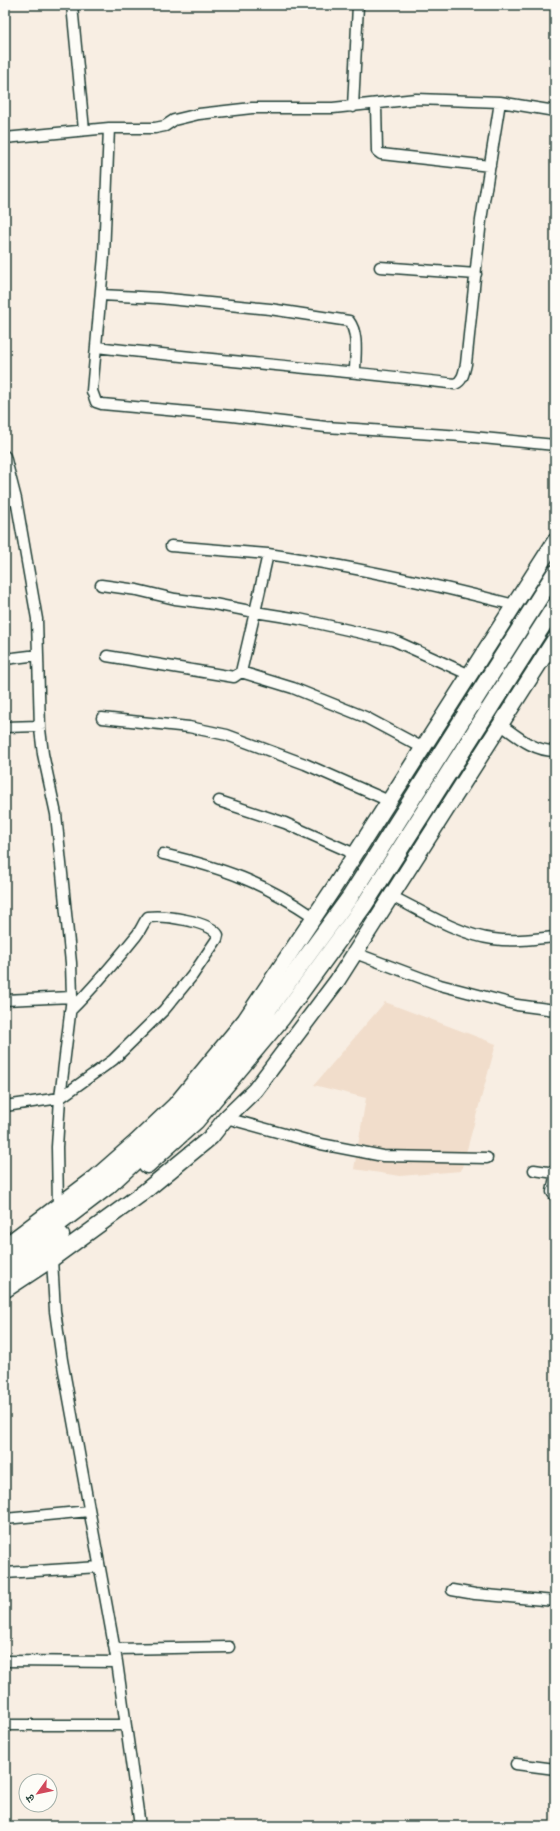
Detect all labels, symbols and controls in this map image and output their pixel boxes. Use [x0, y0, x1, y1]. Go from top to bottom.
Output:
north arrow [18, 1773, 58, 1813]
text: उ [22, 1790, 40, 1805]

